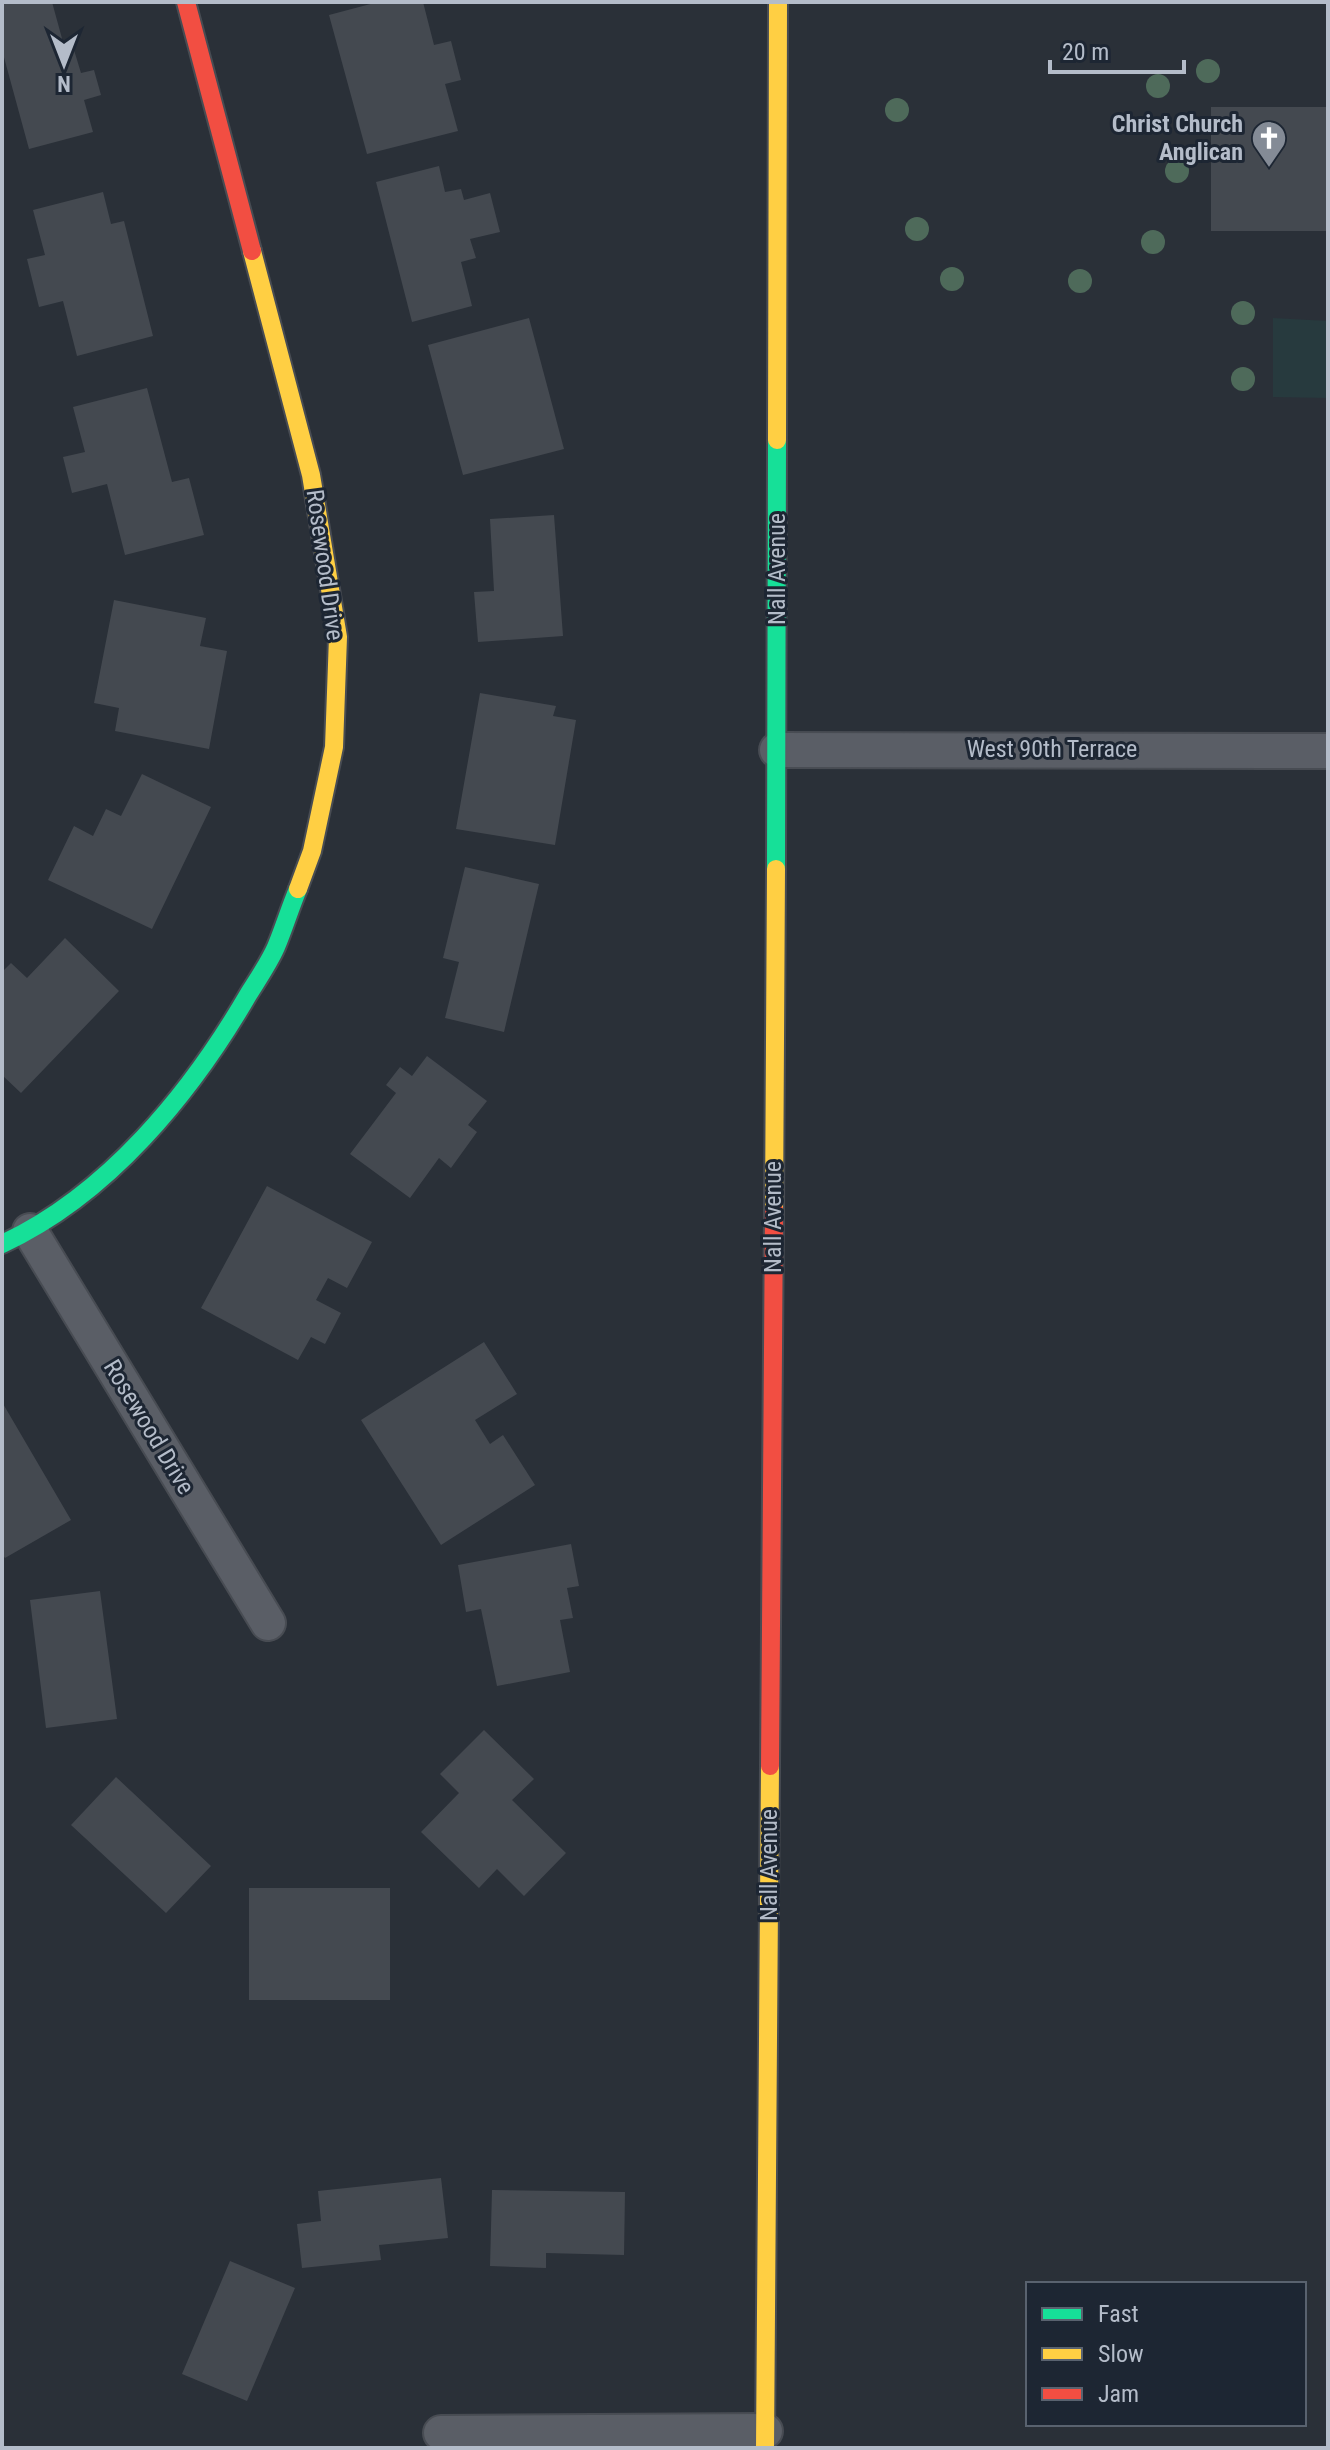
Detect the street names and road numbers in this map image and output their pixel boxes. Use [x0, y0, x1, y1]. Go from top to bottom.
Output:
street label: Rosewood Drive [301, 488, 349, 642]
street label: Nall Avenue [763, 513, 791, 625]
street label: West 90th Terrace [967, 735, 1137, 763]
street label: Nall Avenue [759, 1161, 787, 1273]
street label: Rosewood Drive [98, 1355, 200, 1499]
street label: Nall Avenue [755, 1809, 783, 1921]

